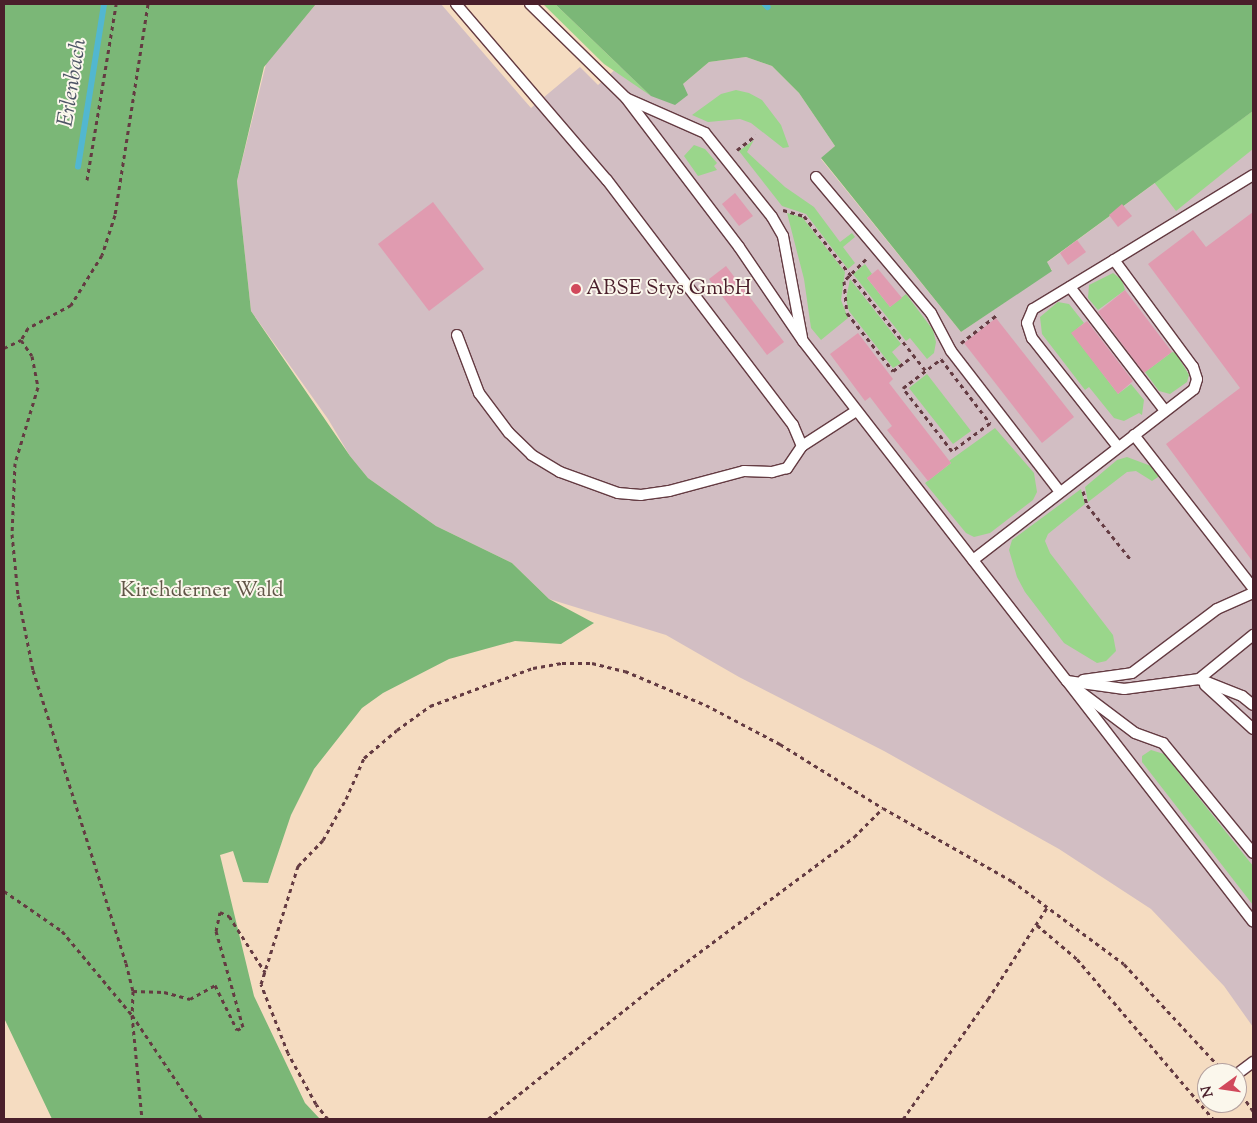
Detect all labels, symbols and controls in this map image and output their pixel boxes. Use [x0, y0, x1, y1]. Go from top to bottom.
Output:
water label: Erlenbach [54, 37, 94, 129]
place label: ABSE Stys GmbH [586, 276, 751, 302]
marker: ABSE Stys GmbH [570, 283, 582, 295]
park label: Kirchderner Wald [120, 578, 284, 604]
north arrow [1197, 1063, 1247, 1113]
text: N [1197, 1084, 1219, 1099]

